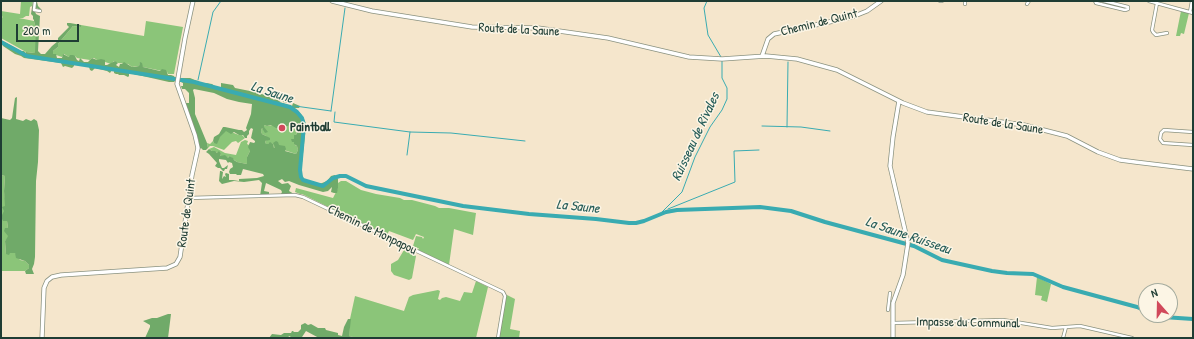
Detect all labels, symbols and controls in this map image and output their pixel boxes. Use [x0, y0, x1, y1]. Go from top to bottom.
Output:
street label: Chemin de Quint [779, 6, 859, 40]
scale bar [18, 16, 81, 42]
street label: Route de la Saune [478, 20, 560, 40]
text: 200 m [23, 22, 50, 39]
water label: La Saune [249, 78, 295, 108]
water label: Ruisseau de Rivales [668, 90, 724, 184]
street label: Route de la Saune [962, 110, 1044, 138]
place label: Paintball [290, 120, 331, 136]
marker: Paintball [277, 123, 287, 133]
street label: Route de Quint [174, 178, 200, 248]
water label: La Saune [556, 196, 600, 218]
street label: Chemin de Monpapou [325, 202, 419, 258]
water label: La Saune Ruisseau [863, 214, 953, 258]
north arrow [1138, 283, 1178, 323]
text: N [1149, 285, 1159, 300]
street label: Impasse du Communal [916, 314, 1020, 332]

